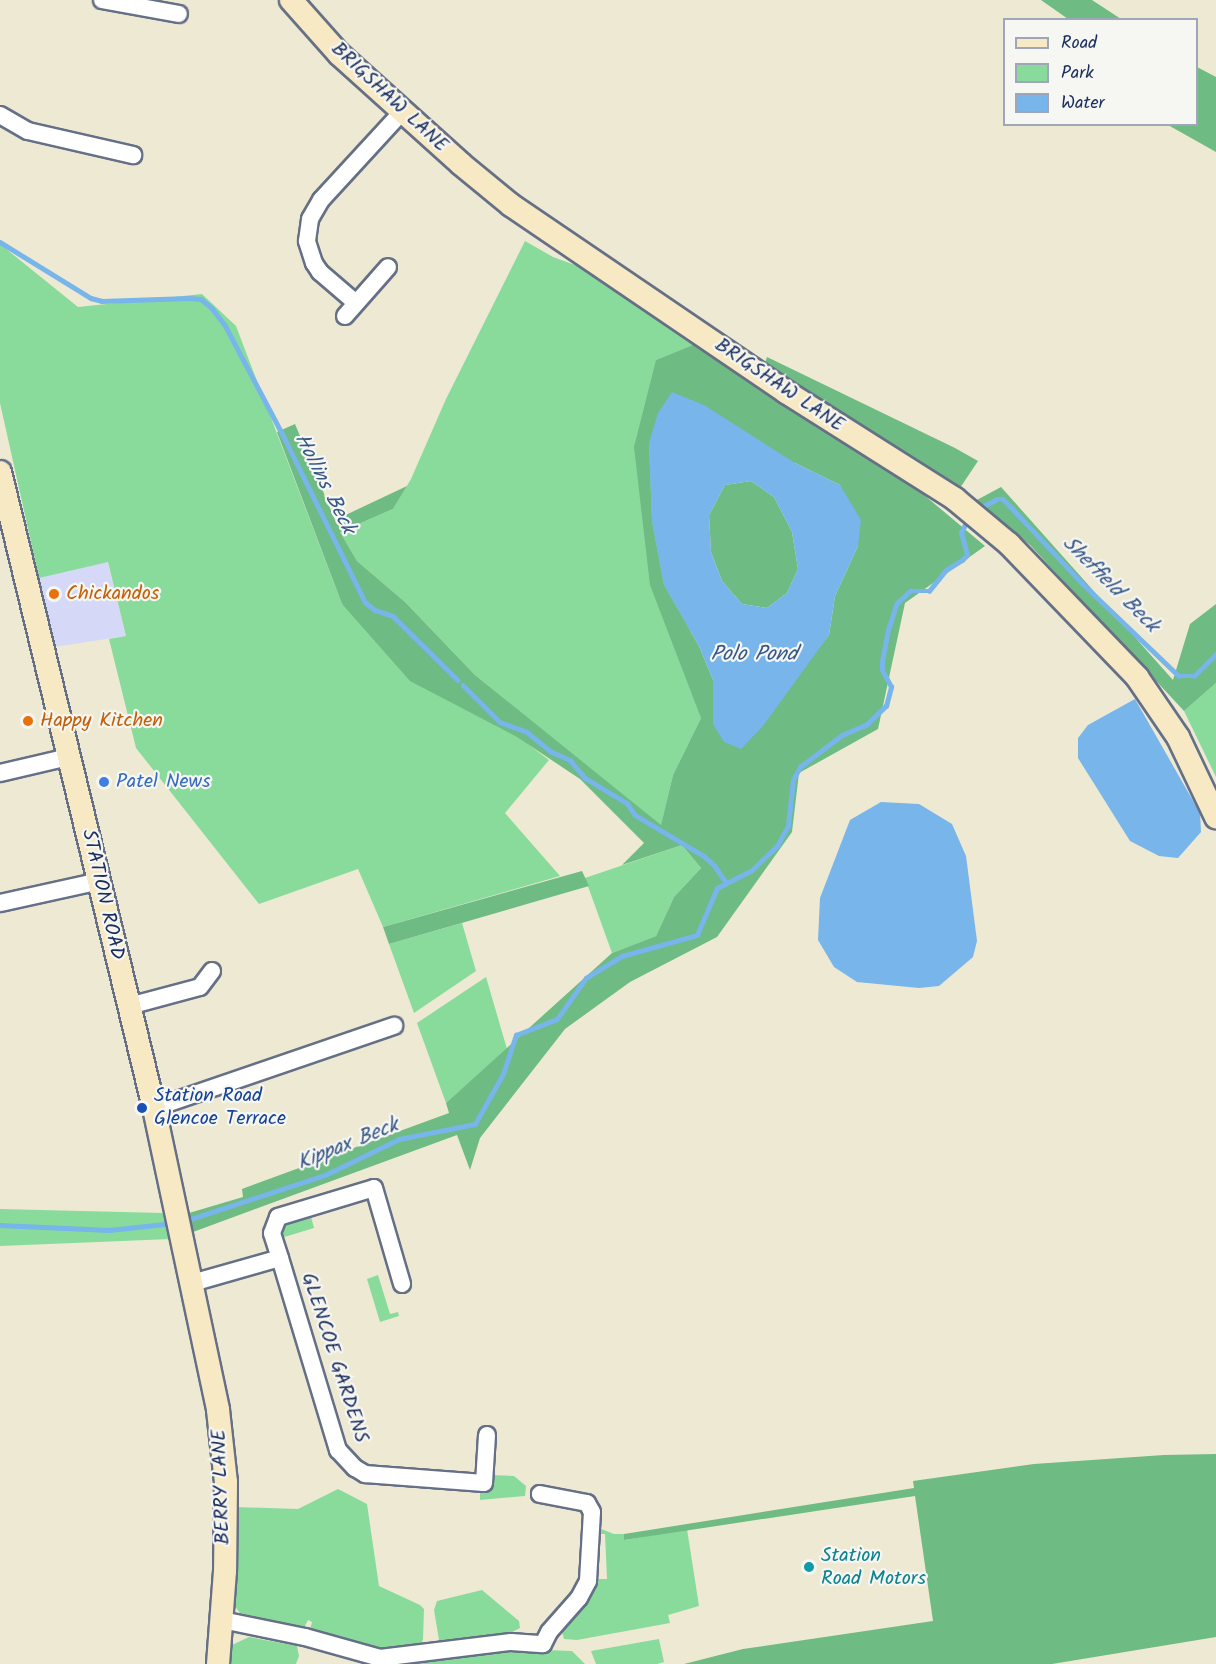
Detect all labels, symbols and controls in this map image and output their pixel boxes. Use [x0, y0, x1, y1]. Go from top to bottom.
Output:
legend [1003, 18, 1198, 126]
text: Road [1061, 29, 1097, 58]
street label: BRIGSHAW LANE [326, 38, 452, 158]
text: Park [1061, 59, 1094, 88]
text: Water [1061, 89, 1105, 118]
street label: BRIGSHAW LANE [710, 334, 848, 438]
water label: Hollins Beck [288, 430, 360, 538]
water label: Sheffield Beck [1056, 531, 1164, 639]
place label: Chickandos [66, 582, 159, 606]
marker: Chickandos [47, 587, 61, 601]
water label: Polo Pond [711, 642, 797, 668]
place label: Happy Kitchen [40, 709, 163, 733]
marker: Happy Kitchen [21, 714, 35, 728]
place label: Patel News [116, 770, 210, 794]
marker: Patel News [97, 775, 111, 789]
street label: STATION ROAD [75, 827, 129, 963]
place label: Station Road Glencoe Terrace [154, 1084, 286, 1131]
marker: Station Road Glencoe Terrace [135, 1101, 149, 1115]
water label: Kippax Beck [294, 1113, 402, 1177]
street label: GLENCOE GARDENS [295, 1270, 373, 1446]
street label: BERRY LANE [208, 1429, 236, 1545]
place label: Station Road Motors [821, 1544, 926, 1591]
marker: Station Road Motors [802, 1560, 816, 1574]

